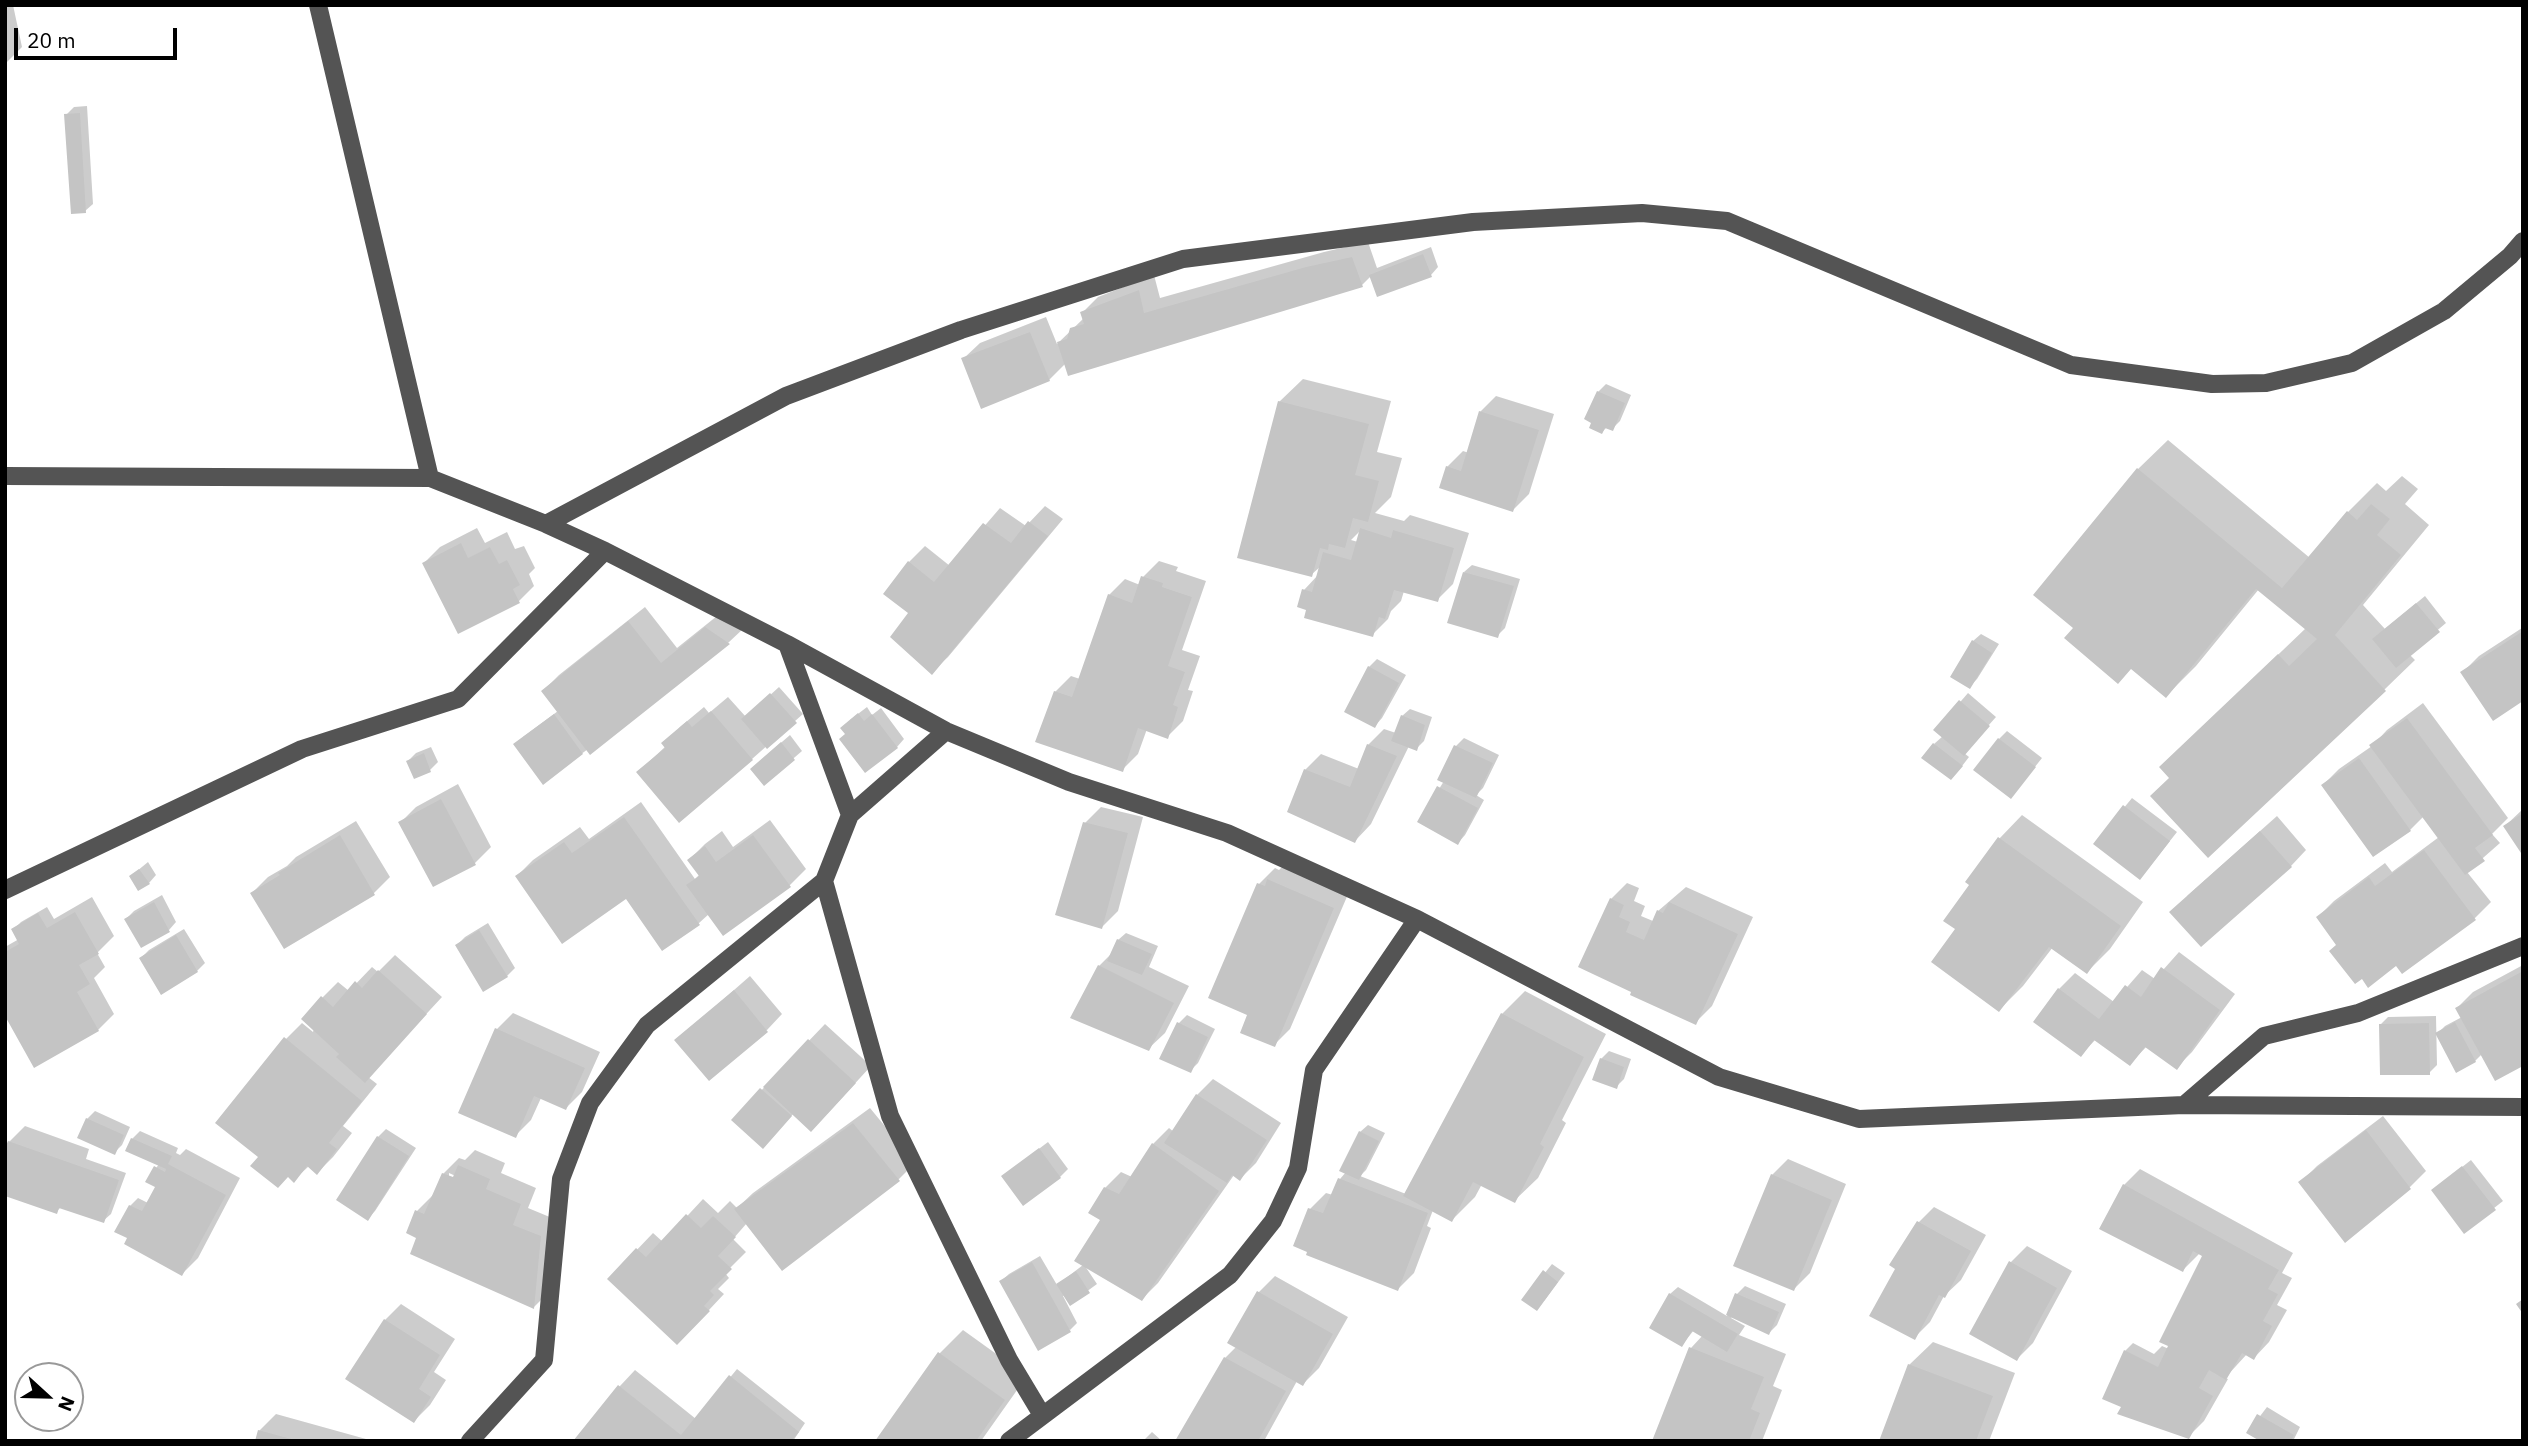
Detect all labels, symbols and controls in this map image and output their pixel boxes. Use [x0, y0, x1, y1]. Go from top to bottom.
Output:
scale bar [18, 14, 180, 58]
text: 20 m [27, 26, 76, 54]
north arrow [14, 1362, 84, 1432]
text: N [53, 1393, 80, 1415]

